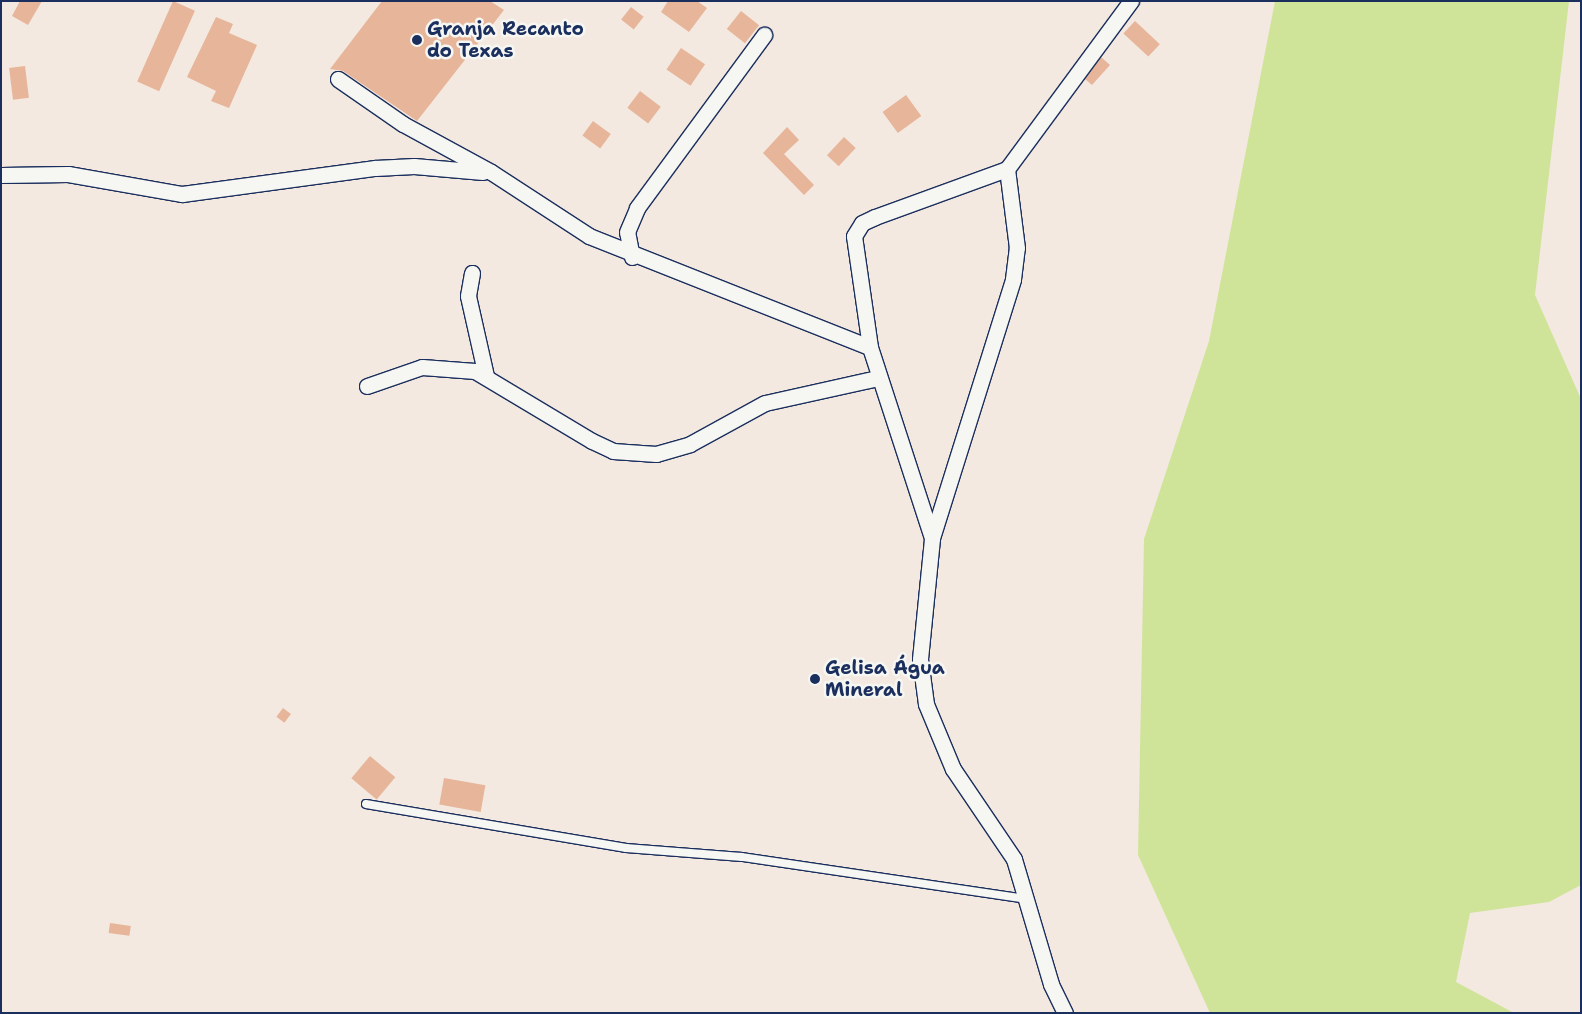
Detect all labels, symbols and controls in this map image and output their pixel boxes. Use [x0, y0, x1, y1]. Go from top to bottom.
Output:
place label: Granja Recanto do Texas [427, 18, 584, 62]
marker: Granja Recanto do Texas [411, 34, 423, 46]
place label: Gelisa Água Mineral [825, 657, 945, 701]
marker: Gelisa Água Mineral [809, 673, 821, 685]

